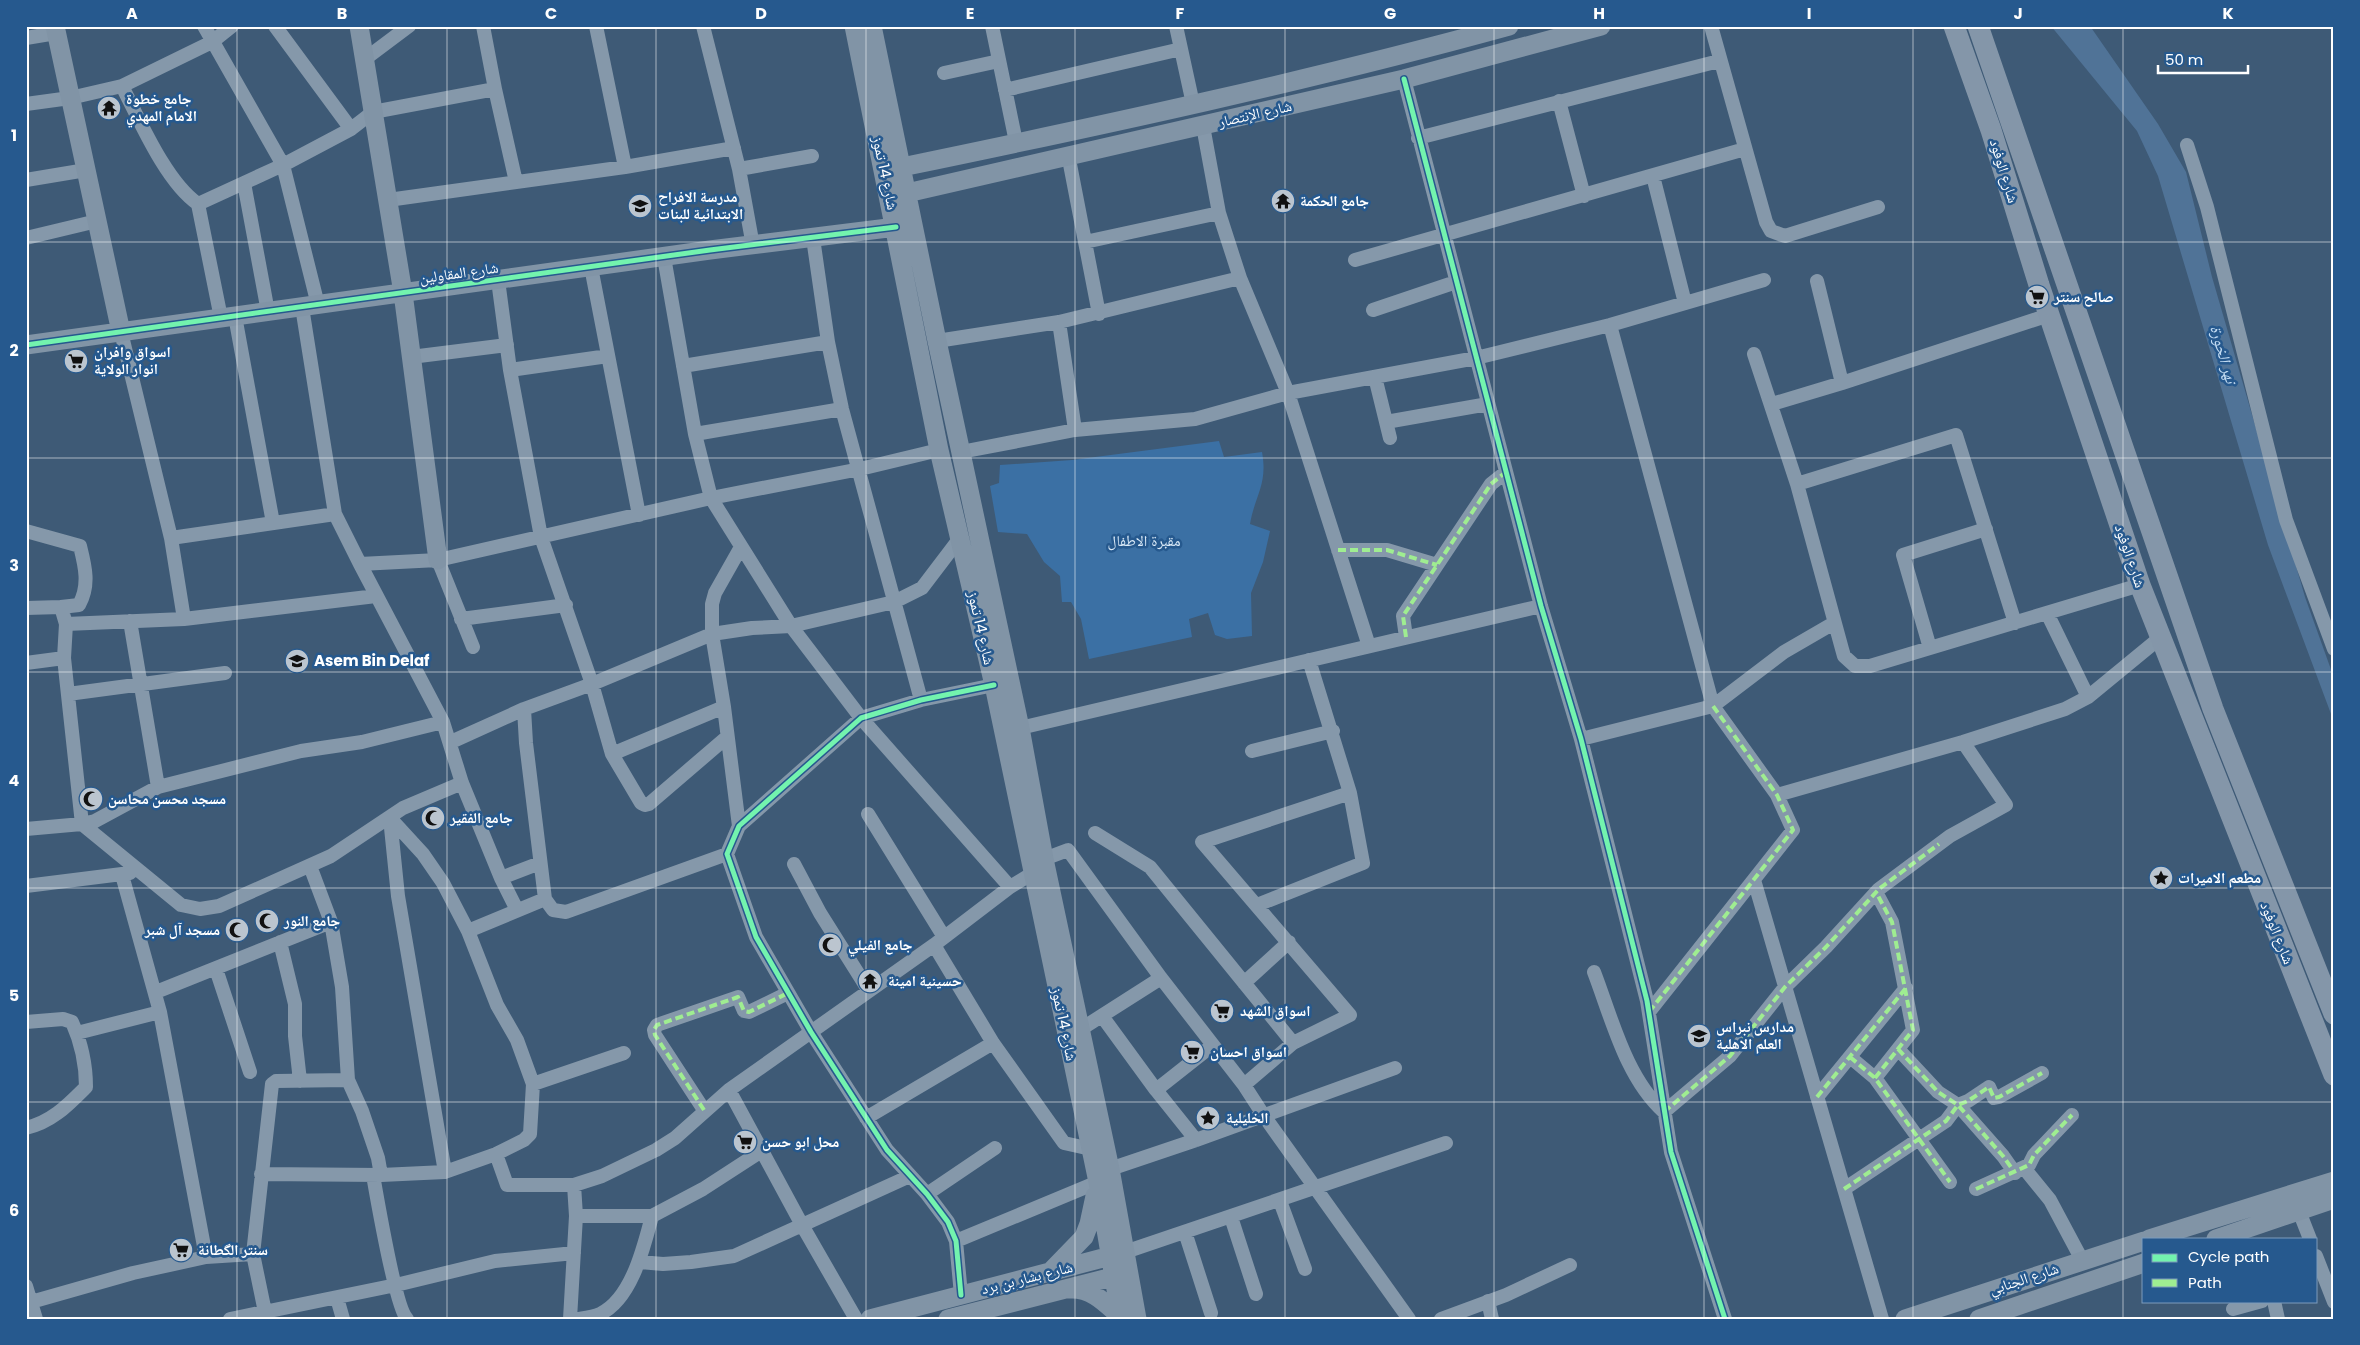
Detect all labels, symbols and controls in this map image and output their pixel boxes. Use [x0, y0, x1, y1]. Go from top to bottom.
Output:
text: A [126, 2, 138, 25]
text: B [337, 2, 347, 25]
text: C [545, 2, 557, 25]
text: D [755, 2, 767, 25]
text: E [966, 2, 974, 25]
text: F [1176, 2, 1185, 25]
text: G [1384, 2, 1396, 25]
text: H [1593, 2, 1605, 25]
text: I [1807, 2, 1811, 25]
text: J [2013, 2, 2023, 25]
text: K [2222, 2, 2234, 25]
scale bar [2158, 42, 2248, 74]
text: 50 m [2165, 49, 2203, 70]
place label: جامع خطوة الامام المهدي [126, 88, 197, 128]
temple icon: جامع خطوة الامام المهدي [96, 95, 122, 121]
street label: شارع الإنتصار [1215, 95, 1294, 132]
text: 1 [11, 124, 17, 147]
street label: شارع 14 تموز [867, 133, 904, 212]
street label: شارع الوفود [1985, 136, 2024, 206]
place label: مدرسة اﻻفراح اﻻبتدائية للبنات [658, 186, 743, 224]
temple icon: جامع الحكمة [1270, 188, 1296, 214]
place label: جامع الحكمة [1300, 190, 1369, 211]
school or university icon: مدرسة اﻻفراح اﻻبتدائية للبنات [627, 193, 653, 219]
street label: شارع المقاولين [418, 257, 500, 288]
supermarket icon: صالح سنتر [2024, 284, 2050, 310]
place label: صالح سنتر [2053, 286, 2114, 307]
water label: نهر الخورة [2204, 322, 2244, 389]
text: 2 [9, 339, 19, 362]
place label: اسواق وافران انوار الولاية [94, 341, 171, 379]
supermarket icon: اسواق وافران انوار الولاية [63, 348, 89, 374]
street label: شارع الوفود [2110, 521, 2151, 590]
park label: مقبرة الاطفال [1108, 530, 1181, 551]
text: 3 [9, 554, 19, 577]
street label: شارع 14 تموز [963, 588, 1000, 667]
school or university icon: Asem Bin Delaf [284, 648, 310, 674]
place label: Asem Bin Delaf [314, 650, 430, 671]
text: 4 [9, 769, 20, 792]
mosque icon: مسجد محسن محاسن [78, 786, 104, 812]
place label: مسجد محسن محاسن [108, 788, 226, 809]
mosque icon: جامع الفقير [420, 805, 446, 831]
place label: جامع الفقير [449, 807, 513, 828]
place icon: مطعم الاميرات [2148, 865, 2174, 891]
place label: مطعم الاميرات [2178, 867, 2261, 888]
street label: شارع الوفود [2255, 898, 2300, 967]
mosque icon: جامع النور [254, 908, 280, 934]
place label: جامع النور [283, 910, 341, 931]
mosque icon: مسجد آل شبر [224, 917, 250, 943]
place label: مسجد آل شبر [144, 919, 220, 940]
mosque icon: جامع الفيلي [817, 932, 843, 958]
place label: جامع الفيلي [848, 934, 913, 957]
temple icon: حسينية امينة [857, 968, 883, 994]
place label: حسينية امينة [888, 970, 962, 991]
text: 5 [9, 984, 19, 1007]
street label: شارع 14 تموز [1046, 984, 1083, 1063]
supermarket icon: اسواق الشهد [1209, 998, 1235, 1024]
place label: اسواق الشهد [1240, 1000, 1311, 1021]
place label: مدارس نبراس العلم الاهلية [1716, 1016, 1794, 1054]
school or university icon: مدارس نبراس العلم الاهلية [1686, 1023, 1712, 1049]
supermarket icon: اسواق احسان [1179, 1039, 1205, 1065]
place label: اسواق احسان [1210, 1041, 1287, 1062]
place icon: الخليلية [1195, 1105, 1221, 1131]
place label: الخليلية [1226, 1107, 1269, 1128]
supermarket icon: محل ابو حسن [732, 1129, 758, 1155]
place label: محل ابو حسن [762, 1131, 839, 1152]
text: 6 [9, 1199, 19, 1222]
supermarket icon: سنتر الگطانة [168, 1237, 194, 1263]
legend [2142, 1238, 2318, 1302]
place label: سنتر الگطانة [198, 1239, 268, 1260]
text: Cycle path [2188, 1246, 2269, 1267]
street label: شارع بشار بن برد [979, 1256, 1075, 1299]
street label: شارع الجنابي [1986, 1257, 2062, 1301]
text: Path [2188, 1272, 2222, 1293]

